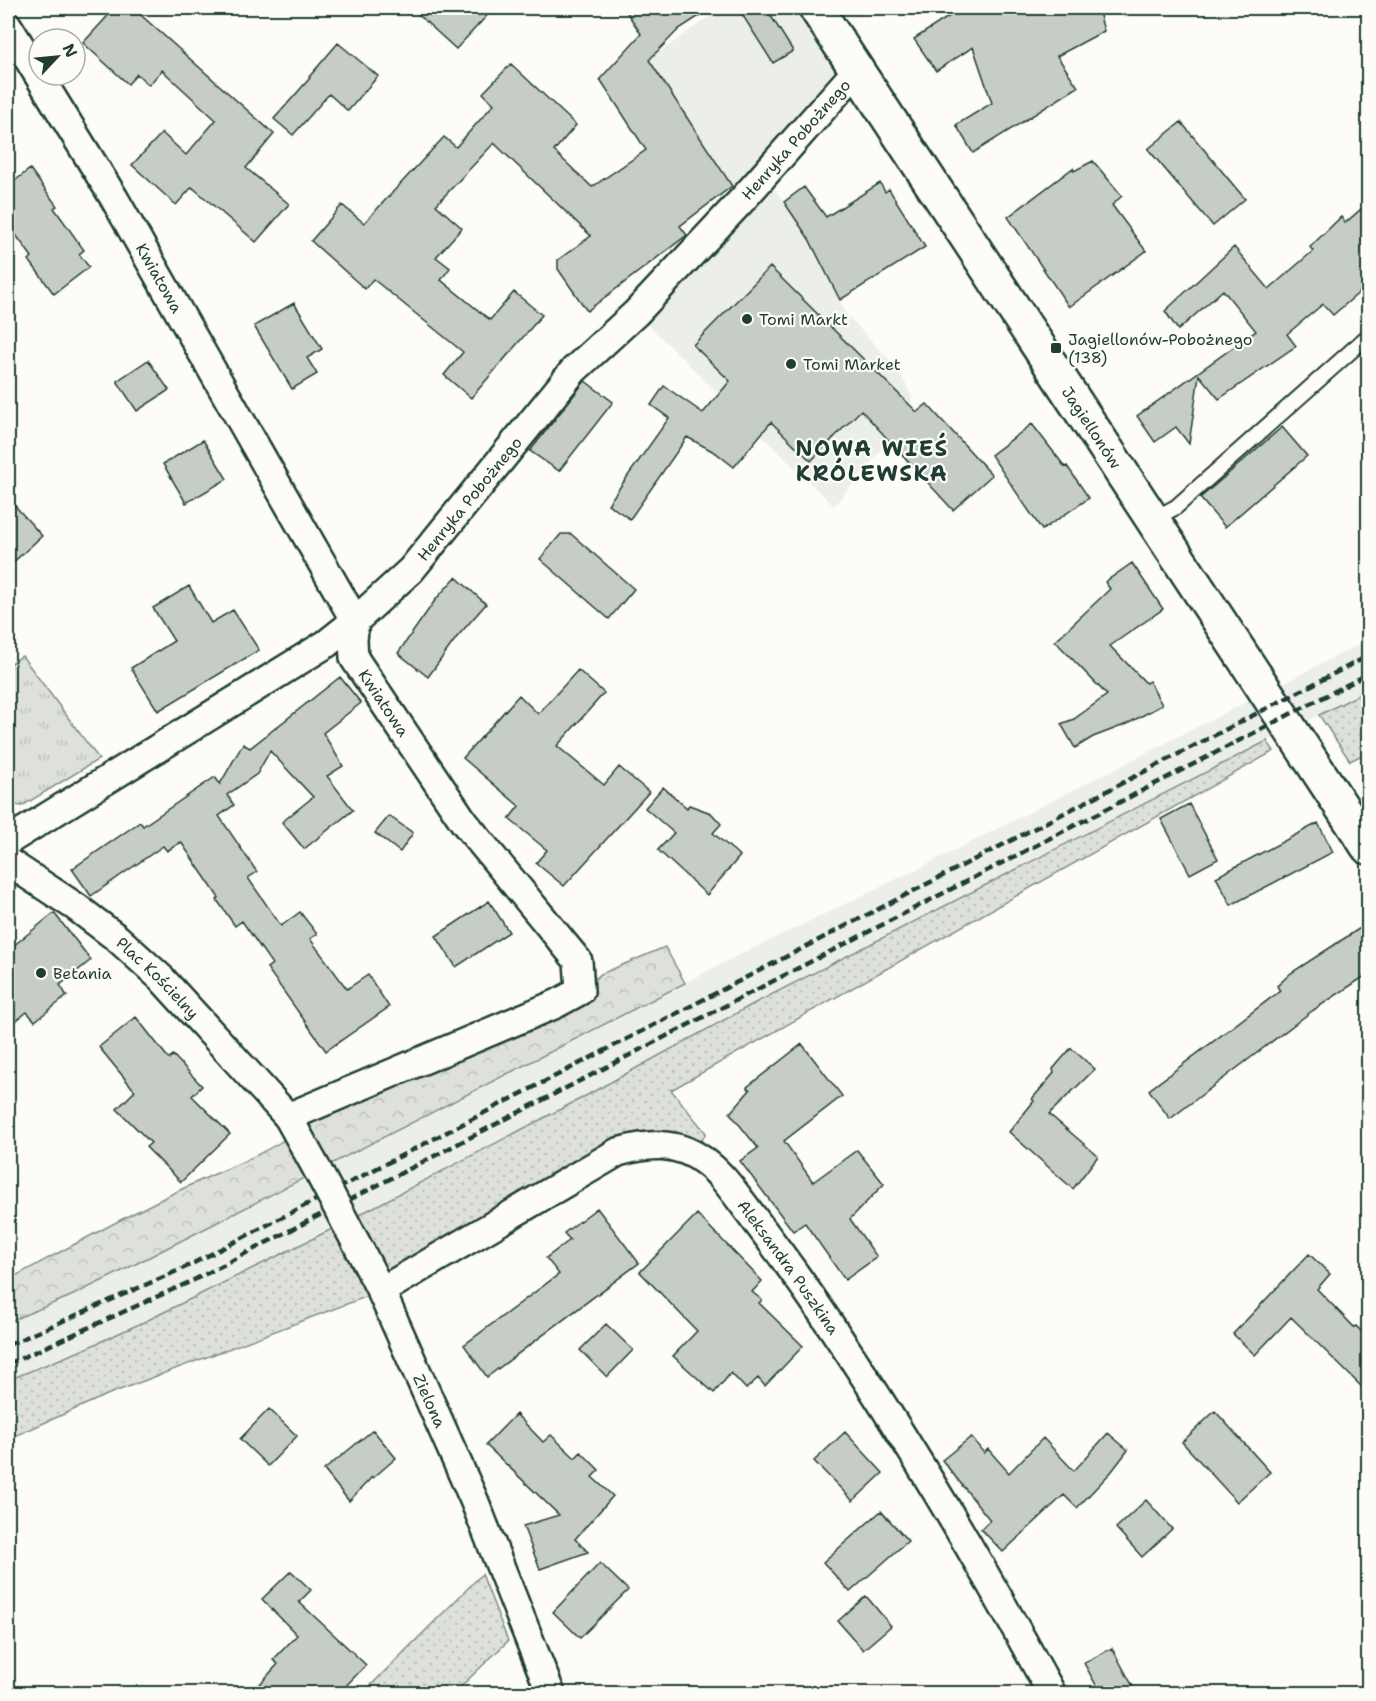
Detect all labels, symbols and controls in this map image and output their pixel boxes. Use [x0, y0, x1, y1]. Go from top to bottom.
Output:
north arrow [27, 27, 87, 87]
text: N [58, 40, 82, 61]
street label: Henryka Pobożnego [737, 74, 855, 204]
street label: Kwiatowa [131, 239, 188, 317]
place label: Tomi Markt [759, 309, 848, 330]
marker: Tomi Markt [740, 312, 754, 326]
place label: Jagiellonów-Pobożnego (138) [1068, 329, 1253, 368]
marker: Jagiellonów-Pobożnego (138) [1049, 341, 1063, 355]
place label: Tomi Market [803, 354, 901, 375]
marker: Tomi Market [784, 357, 798, 371]
street label: Jagiellonów [1057, 382, 1127, 473]
street label: Henryka Pobożnego [412, 432, 526, 565]
district label: NOWA WIEŚ KRÓLEWSKA [795, 432, 949, 488]
street label: Kwiatowa [354, 665, 414, 741]
street label: Plac Kościelny [112, 932, 204, 1023]
place label: Betania [53, 963, 112, 984]
marker: Betania [34, 966, 48, 980]
street label: Aleksandra Puszkina [733, 1195, 844, 1339]
street label: Zielona [409, 1371, 451, 1431]

